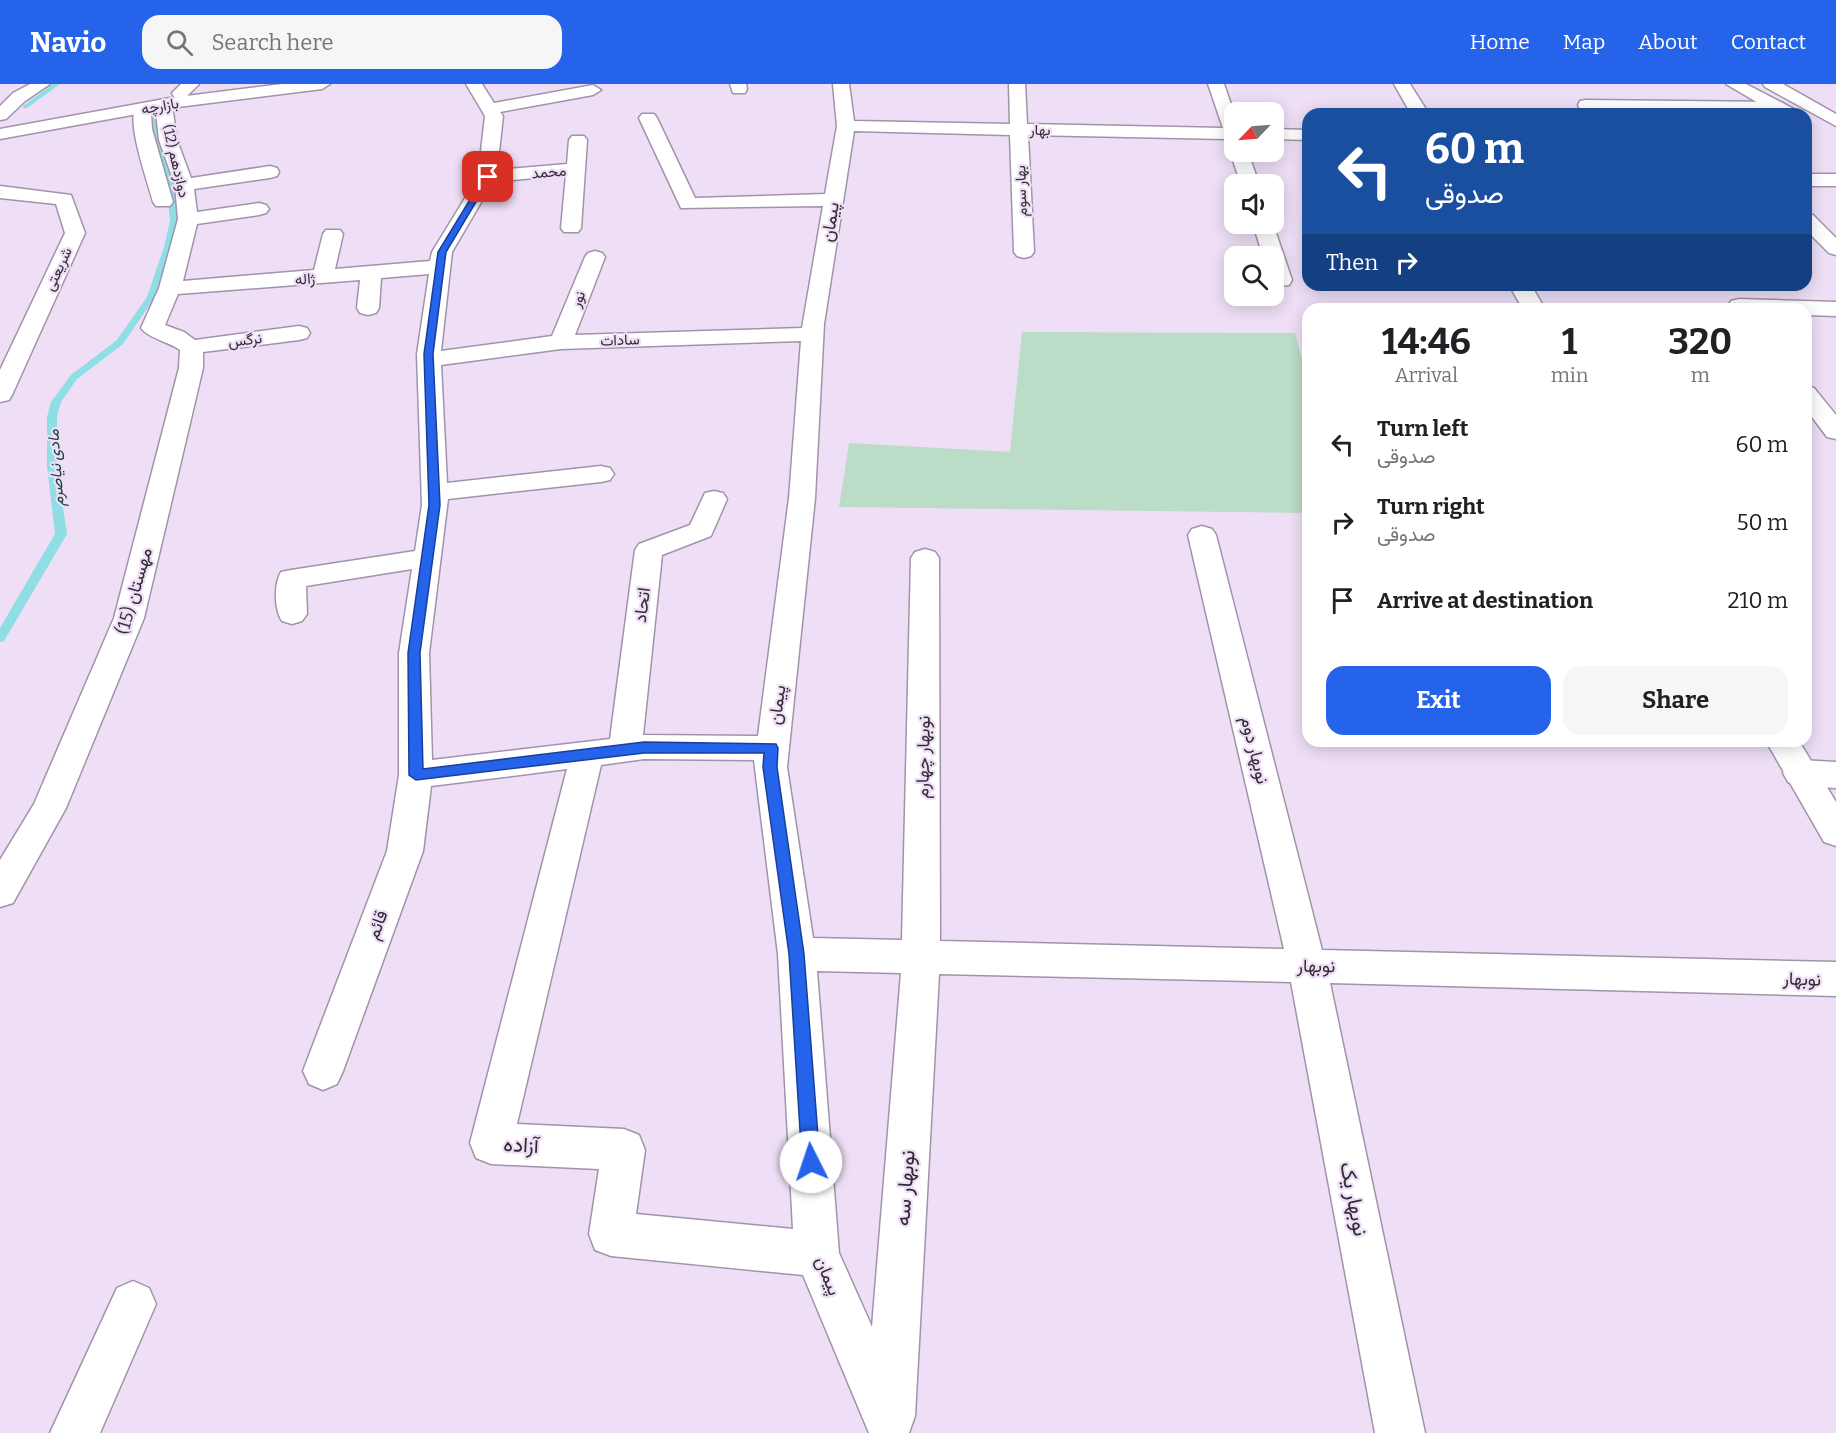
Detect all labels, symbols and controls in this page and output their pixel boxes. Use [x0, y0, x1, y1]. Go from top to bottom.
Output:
search box [142, 15, 562, 69]
text: Navio [30, 26, 106, 59]
icon: search [163, 26, 196, 59]
text: Search here [211, 29, 334, 56]
text: Home [1470, 29, 1530, 55]
text: Map [1563, 29, 1605, 55]
text: About [1638, 29, 1698, 55]
text: Contact [1731, 29, 1806, 55]
street label: بازارچه [140, 94, 180, 119]
north arrow [1224, 102, 1284, 162]
map controls [1224, 102, 1284, 306]
street label: بهار [1028, 121, 1051, 139]
street label: دوازدهم (12) [158, 122, 193, 200]
text: 60 m [1425, 124, 1524, 174]
icon: left [1326, 132, 1404, 210]
pin [462, 151, 513, 202]
icon: arrive [471, 160, 504, 193]
street label: محمد [531, 162, 567, 182]
street label: بهار سوم [1011, 165, 1032, 217]
button: sound [1224, 174, 1284, 234]
text: صدوقی [1425, 178, 1504, 210]
street label: پیمان [816, 201, 845, 244]
street label: شریعتی [40, 244, 77, 294]
button: search [1224, 246, 1284, 306]
icon: right [1390, 246, 1423, 279]
text: Then [1326, 249, 1378, 276]
street label: ژاله [294, 269, 317, 289]
street label: نور [566, 288, 589, 311]
text: 14:46 [1382, 320, 1471, 364]
text: 1 [1562, 320, 1577, 364]
text: 320 [1668, 320, 1732, 364]
street label: نرگس [227, 329, 263, 352]
street label: سادات [600, 330, 640, 350]
text: Arrival [1395, 363, 1458, 387]
text: min [1551, 363, 1588, 387]
text: m [1691, 363, 1710, 387]
text: Turn left [1377, 415, 1469, 442]
water label: مادی نیاصرم [43, 428, 69, 508]
icon: left [1326, 428, 1359, 461]
text: 60 m [1736, 431, 1788, 458]
text: صدوقی [1377, 444, 1435, 468]
text: Turn right [1377, 493, 1485, 520]
icon: right [1326, 506, 1359, 539]
text: 50 m [1737, 509, 1788, 536]
text: صدوقی [1377, 522, 1435, 546]
street label: مهستان (15) [111, 545, 157, 637]
icon: arrive [1326, 584, 1359, 617]
street label: اتحاد [629, 586, 655, 624]
text: Arrive at destination [1377, 587, 1593, 614]
text: 210 m [1728, 587, 1788, 614]
button: Exit [1326, 666, 1551, 735]
button: Share [1563, 666, 1788, 735]
street label: پیمان [764, 684, 791, 726]
street label: نوبهار دوم [1235, 714, 1274, 786]
street label: نوبهار چهارم [911, 715, 936, 799]
street label: قائم [362, 907, 393, 943]
street label: نوبهار [1296, 955, 1335, 977]
street label: نوبهار [1781, 967, 1822, 991]
position arrow [779, 1130, 843, 1194]
street label: آزاده [503, 1131, 541, 1159]
street label: نوبهار سه [889, 1149, 921, 1227]
street label: نوبهار یک [1334, 1160, 1374, 1238]
street label: پیمان [809, 1253, 846, 1299]

